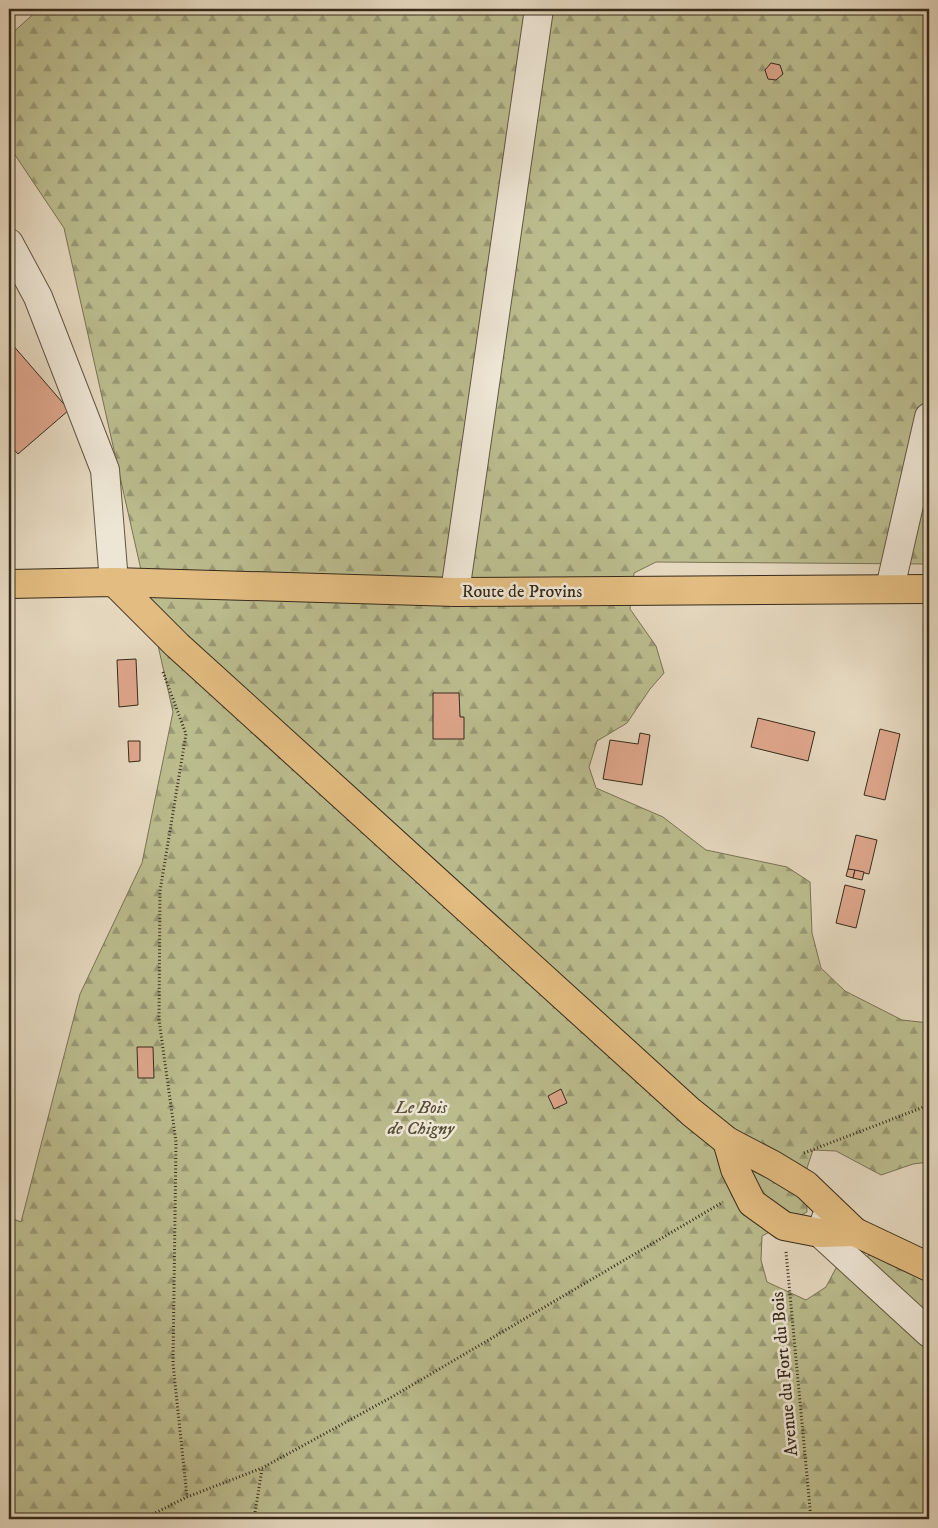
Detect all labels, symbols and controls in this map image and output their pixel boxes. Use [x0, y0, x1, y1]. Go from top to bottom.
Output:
street label: Route de Provins [462, 581, 582, 603]
park label: Le Bois de Chigny [387, 1097, 455, 1140]
street label: Avenue du Fort du Bois [767, 1291, 803, 1457]

